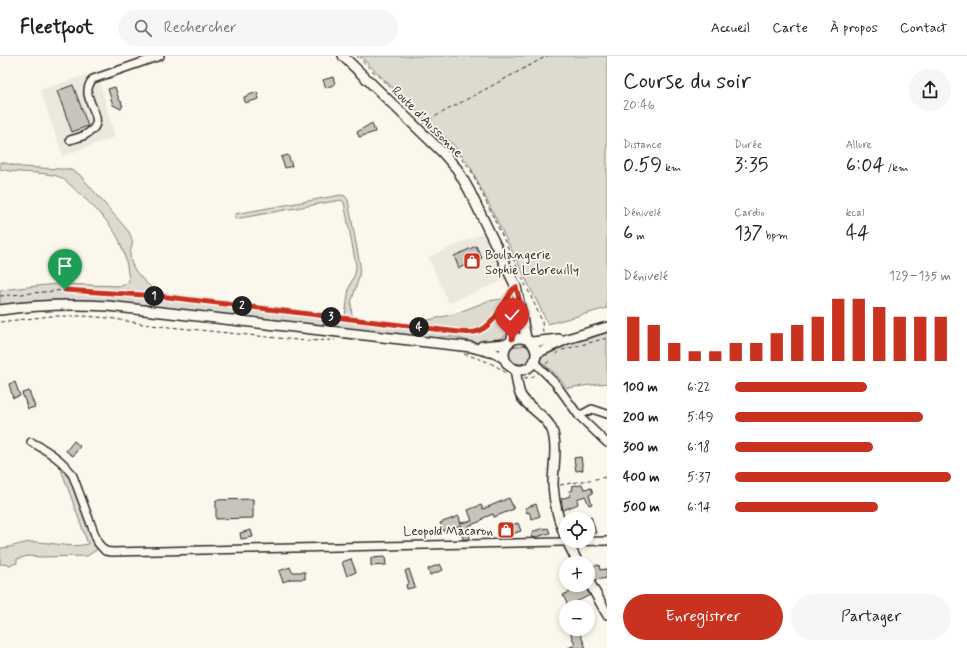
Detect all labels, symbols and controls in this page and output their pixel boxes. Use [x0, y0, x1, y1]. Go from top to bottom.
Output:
search box [118, 10, 398, 46]
text: Fleetfoot [20, 15, 94, 40]
icon: search [132, 17, 154, 39]
text: Rechercher [164, 18, 237, 38]
text: Accueil [711, 19, 750, 37]
text: Carte [772, 19, 808, 37]
text: À propos [830, 19, 878, 37]
text: Contact [900, 19, 947, 37]
text: Course du soir [623, 68, 751, 96]
button: share [909, 69, 951, 111]
street label: Route d'Aussonne [388, 83, 466, 161]
text: 20:46 [623, 97, 655, 114]
text: Distance [623, 138, 662, 152]
text: Durée [734, 138, 762, 152]
text: Allure [846, 138, 872, 152]
text: 0.59 [623, 152, 662, 179]
text: 3:35 [734, 152, 768, 179]
text: 6:04 [846, 152, 885, 179]
text: km [662, 161, 681, 175]
text: /km [885, 161, 908, 175]
text: Dénivelé [623, 206, 661, 220]
text: Cardio [734, 206, 765, 220]
text: kcal [846, 206, 864, 220]
text: 6 [623, 220, 633, 247]
text: 137 [734, 220, 763, 247]
text: 44 [846, 220, 869, 247]
text: m [633, 229, 645, 243]
text: bpm [763, 229, 788, 243]
place label: Boulangerie Sophie Lebreuilly [485, 247, 579, 279]
pin [48, 249, 82, 290]
shop icon: Boulangerie Sophie Lebreuilly [462, 251, 482, 271]
icon: arrive [54, 255, 76, 277]
text: Dénivelé [623, 268, 668, 285]
text: 129–135 m [889, 268, 951, 285]
pin: 1 [144, 286, 164, 306]
text: 1 [152, 289, 156, 303]
pin: 2 [232, 296, 252, 316]
pin [495, 298, 529, 339]
text: 2 [239, 299, 245, 313]
icon: check [501, 304, 523, 326]
pin: 3 [321, 307, 341, 327]
text: 3 [329, 310, 333, 324]
pin: 4 [409, 317, 429, 337]
text: 4 [416, 320, 422, 334]
text: 100 m [623, 379, 658, 396]
text: 6:22 [687, 379, 710, 396]
text: 200 m [623, 409, 658, 426]
text: 5:49 [687, 409, 714, 426]
text: 300 m [623, 439, 658, 456]
text: 6:18 [687, 439, 710, 456]
text: 400 m [623, 469, 660, 486]
text: 5:37 [687, 469, 711, 486]
text: 500 m [623, 499, 660, 516]
text: 6:14 [687, 499, 711, 516]
map controls [559, 512, 595, 636]
button: locate [559, 512, 595, 548]
shop icon: Leopold Macaron [496, 520, 516, 540]
place label: Leopold Macaron [403, 523, 493, 540]
button: + [559, 556, 595, 592]
button: Enregistrer [623, 594, 783, 640]
button: Partager [791, 594, 951, 640]
button: − [559, 600, 595, 636]

